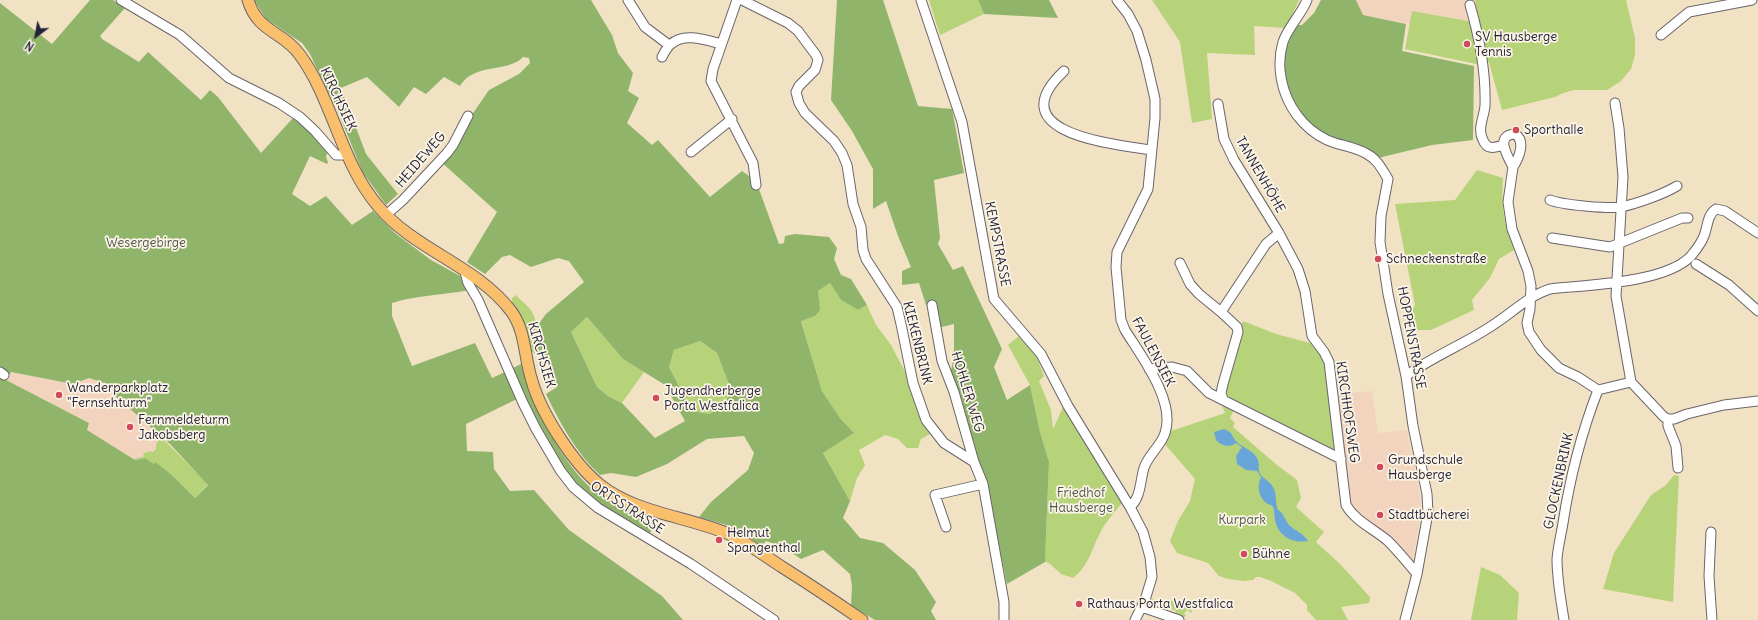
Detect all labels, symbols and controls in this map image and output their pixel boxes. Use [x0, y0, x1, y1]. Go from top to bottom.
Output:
north arrow [16, 16, 56, 56]
place label: SV Hausberge Tennis [1475, 29, 1557, 60]
text: N [23, 38, 37, 54]
marker: SV Hausberge Tennis [1462, 39, 1472, 49]
street label: KIRCHSIEK [317, 65, 359, 133]
place label: Sporthalle [1524, 122, 1583, 138]
marker: Sporthalle [1511, 125, 1521, 135]
street label: HEIDEWEG [393, 129, 449, 191]
street label: TANNENHÖHE [1232, 134, 1288, 216]
street label: KEMPSTRASSE [981, 200, 1013, 288]
park label: Wesergebirge [106, 235, 186, 251]
place label: Schneckenstraße [1386, 251, 1487, 267]
marker: Schneckenstraße [1373, 254, 1383, 264]
street label: HOPPENSTRASSE [1393, 285, 1429, 391]
street label: KIEKENBRINK [899, 300, 935, 386]
street label: FAULENSIEK [1128, 315, 1178, 389]
street label: KIRCHSIEK [524, 320, 558, 390]
street label: HOHLER WEG [947, 350, 987, 434]
street label: KIRCHHOFSWEG [1332, 360, 1362, 464]
place label: Wanderparkplatz "Fernsehturm" [67, 380, 168, 411]
place label: Jugendherberge Porta Westfalica [664, 383, 761, 414]
marker: Wanderparkplatz "Fernsehturm" [54, 390, 64, 400]
marker: Jugendherberge Porta Westfalica [651, 393, 661, 403]
place label: Fernmeldeturm Jakobsberg [138, 412, 229, 443]
marker: Fernmeldeturm Jakobsberg [125, 422, 135, 432]
street label: GLOCKENBRINK [1541, 431, 1577, 531]
place label: Grundschule Hausberge [1388, 452, 1463, 483]
marker: Grundschule Hausberge [1375, 462, 1385, 472]
street label: ORTSSTRASSE [587, 478, 667, 538]
park label: Friedhof Hausberge [1049, 485, 1113, 516]
place label: Stadtbücherei [1388, 507, 1469, 523]
marker: Stadtbücherei [1375, 510, 1385, 520]
park label: Kurpark [1218, 512, 1266, 528]
place label: Helmut Spangenthal [727, 525, 800, 556]
marker: Helmut Spangenthal [714, 535, 724, 545]
place label: Bühne [1252, 546, 1290, 562]
marker: Bühne [1239, 549, 1249, 559]
place label: Rathaus Porta Westfalica [1087, 596, 1233, 612]
marker: Rathaus Porta Westfalica [1074, 599, 1084, 609]

